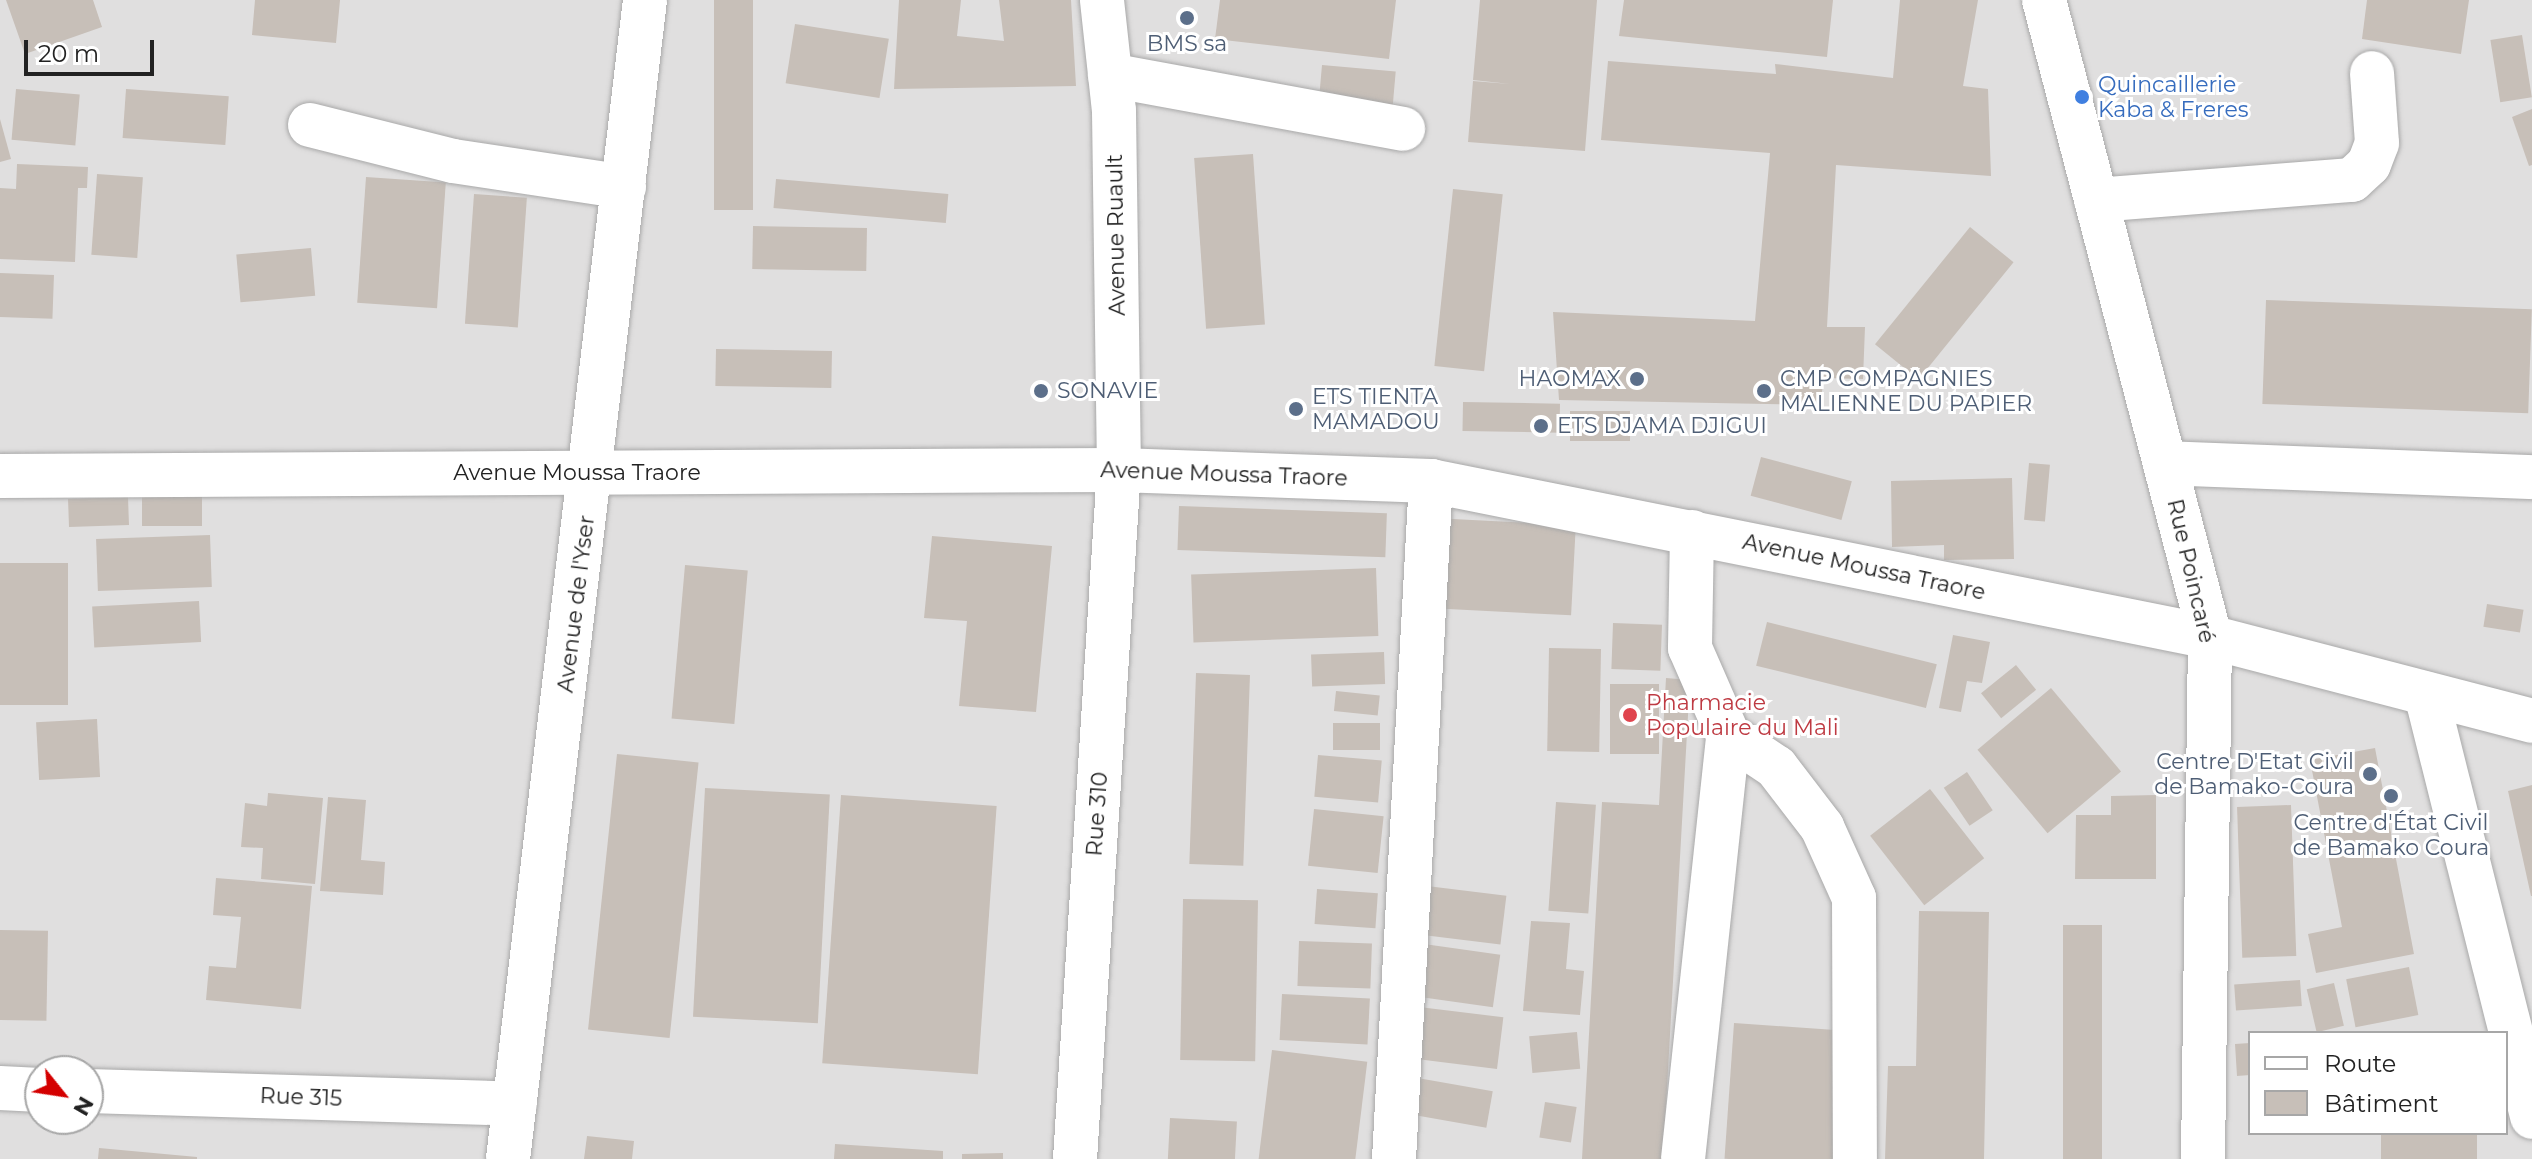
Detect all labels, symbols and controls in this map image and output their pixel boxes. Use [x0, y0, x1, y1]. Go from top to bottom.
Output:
marker: BMS sa [1178, 9, 1196, 27]
scale bar [28, 24, 158, 74]
place label: BMS sa [1147, 31, 1227, 57]
text: 20 m [38, 39, 99, 68]
place label: Quincaillerie Kaba & Freres [2098, 71, 2248, 122]
marker: Quincaillerie Kaba & Freres [2073, 88, 2091, 106]
street label: Avenue Ruault [1101, 154, 1131, 316]
place label: CMP COMPAGNIES MALIENNE DU PAPIER [1780, 365, 2032, 416]
place label: HAOMAX [1519, 366, 1621, 392]
marker: HAOMAX [1628, 370, 1646, 388]
place label: SONAVIE [1057, 378, 1158, 404]
marker: SONAVIE [1032, 382, 1050, 400]
marker: CMP COMPAGNIES MALIENNE DU PAPIER [1755, 382, 1773, 400]
place label: ETS TIENTA MAMADOU [1312, 383, 1440, 434]
marker: ETS TIENTA MAMADOU [1287, 400, 1305, 418]
place label: ETS DJAMA DJIGUI [1557, 413, 1767, 439]
marker: ETS DJAMA DJIGUI [1532, 417, 1550, 435]
street label: Avenue Moussa Traore [1100, 456, 1348, 492]
street label: Avenue Moussa Traore [453, 460, 701, 486]
street label: Rue Poincaré [2162, 496, 2220, 646]
street label: Avenue de l'Yser [552, 514, 600, 694]
street label: Avenue Moussa Traore [1740, 528, 1988, 606]
place label: Pharmacie Populaire du Mali [1646, 689, 1839, 740]
marker: Pharmacie Populaire du Mali [1621, 706, 1639, 724]
place label: Centre D'Etat Civil de Bamako-Coura [2154, 748, 2354, 800]
marker: Centre D'Etat Civil de Bamako-Coura [2361, 765, 2379, 783]
street label: Rue 310 [1081, 771, 1113, 857]
marker: Centre d'État Civil de Bamako Coura [2382, 787, 2400, 805]
place label: Centre d'État Civil de Bamako Coura [2293, 809, 2489, 860]
legend [2248, 1031, 2508, 1135]
text: Route [2324, 1049, 2396, 1078]
north arrow [24, 1055, 104, 1135]
street label: Rue 315 [259, 1082, 343, 1112]
text: Bâtiment [2324, 1089, 2438, 1118]
text: N [67, 1092, 100, 1121]

